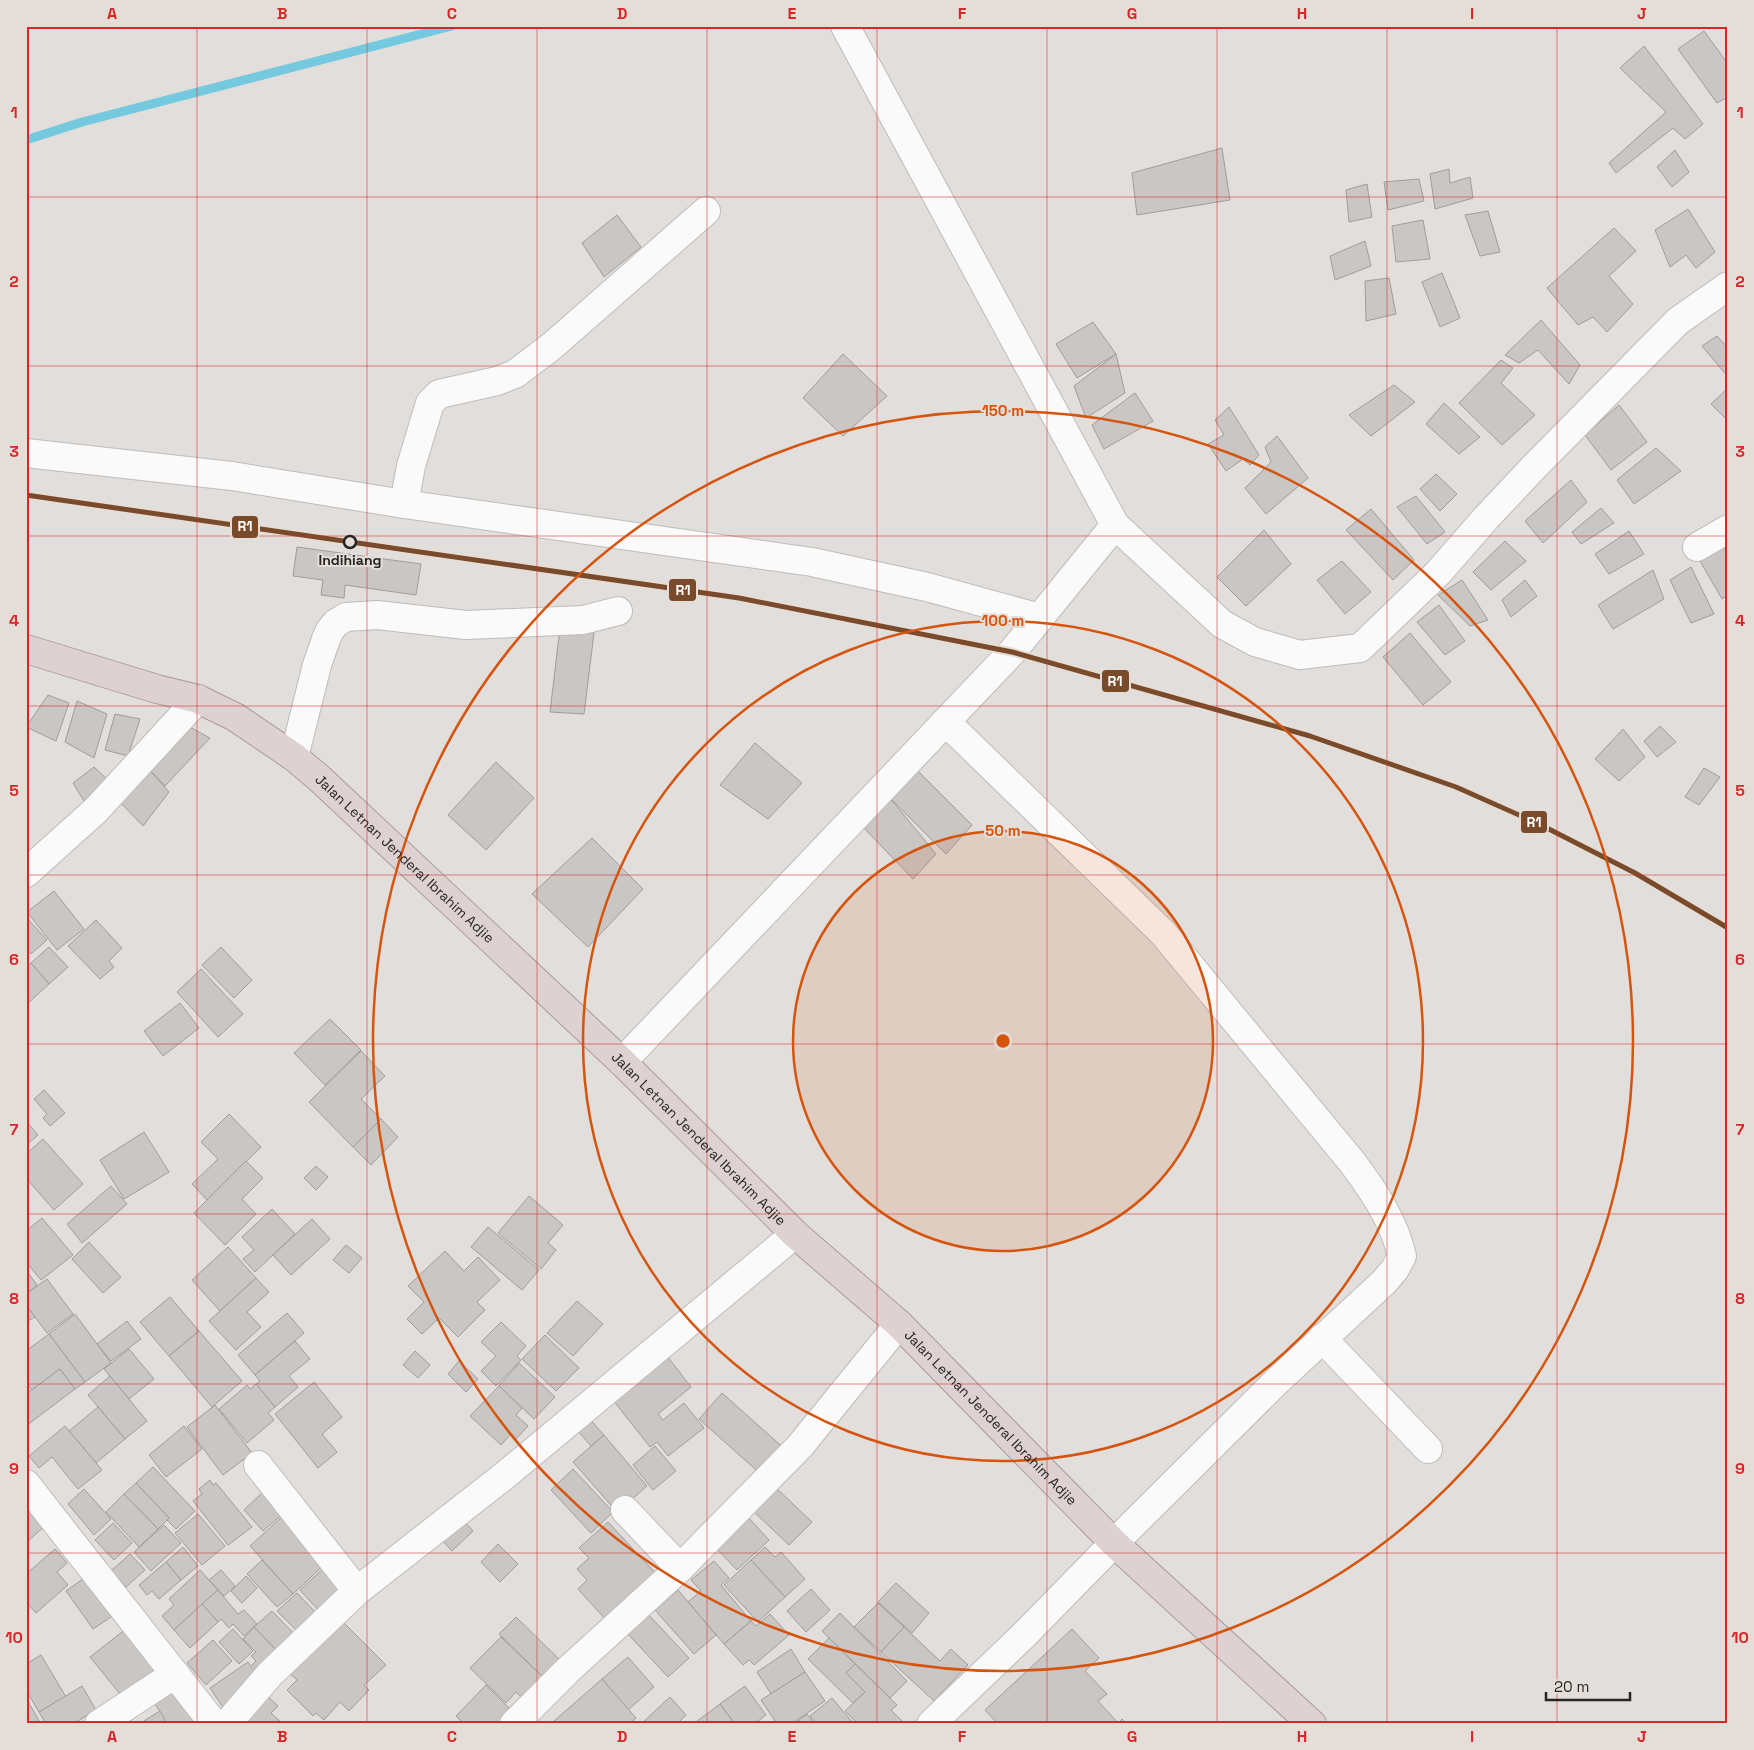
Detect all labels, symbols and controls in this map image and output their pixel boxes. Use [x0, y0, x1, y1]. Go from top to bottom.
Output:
text: A [107, 3, 117, 24]
text: B [277, 3, 287, 24]
text: C [447, 3, 457, 24]
text: D [617, 3, 627, 24]
text: E [788, 3, 797, 24]
text: F [958, 3, 967, 24]
text: G [1127, 3, 1137, 24]
text: H [1297, 3, 1307, 24]
text: I [1470, 3, 1474, 24]
text: J [1637, 3, 1647, 24]
text: 1 [10, 102, 18, 123]
text: 1 [1736, 102, 1744, 123]
text: 2 [9, 271, 19, 292]
text: 2 [1735, 271, 1745, 292]
text: 150 m [982, 401, 1024, 420]
text: 3 [9, 441, 19, 462]
text: 3 [1735, 441, 1745, 462]
line badge: R1 [231, 515, 259, 539]
text: R1 [237, 517, 253, 535]
marker: Indihiang [343, 535, 357, 549]
place label: Indihiang [319, 551, 381, 569]
line badge: R1 [668, 578, 697, 602]
text: R1 [675, 581, 691, 599]
text: 4 [9, 610, 19, 631]
text: 4 [1735, 610, 1745, 631]
text: 100 m [982, 611, 1024, 630]
line badge: R1 [1101, 669, 1130, 693]
text: R1 [1107, 672, 1123, 690]
street label: Jalan Letnan Jenderal Ibrahim Adjie [312, 770, 498, 947]
text: 5 [9, 780, 19, 801]
text: 5 [1735, 780, 1745, 801]
line badge: R1 [1520, 810, 1548, 834]
text: R1 [1526, 813, 1542, 831]
text: 50 m [985, 821, 1021, 840]
text: 6 [9, 949, 19, 970]
text: 6 [1735, 949, 1745, 970]
centre of rings [994, 1032, 1012, 1050]
street label: Jalan Letnan Jenderal Ibrahim Adjie [608, 1048, 790, 1229]
text: 7 [10, 1119, 19, 1140]
text: 7 [1736, 1119, 1745, 1140]
text: 8 [9, 1288, 19, 1309]
text: 8 [1735, 1288, 1745, 1309]
street label: Jalan Letnan Jenderal Ibrahim Adjie [901, 1326, 1081, 1509]
text: 9 [9, 1458, 19, 1479]
text: 9 [1735, 1458, 1745, 1479]
text: 10 [5, 1627, 23, 1648]
text: 10 [1731, 1627, 1749, 1648]
scale bar [1546, 1670, 1630, 1702]
text: 20 m [1554, 1677, 1589, 1696]
text: A [107, 1726, 117, 1747]
text: B [277, 1726, 287, 1747]
text: C [447, 1726, 457, 1747]
text: D [617, 1726, 627, 1747]
text: E [788, 1726, 797, 1747]
text: F [958, 1726, 967, 1747]
text: G [1127, 1726, 1137, 1747]
text: H [1297, 1726, 1307, 1747]
text: I [1470, 1726, 1474, 1747]
text: J [1637, 1726, 1647, 1747]

